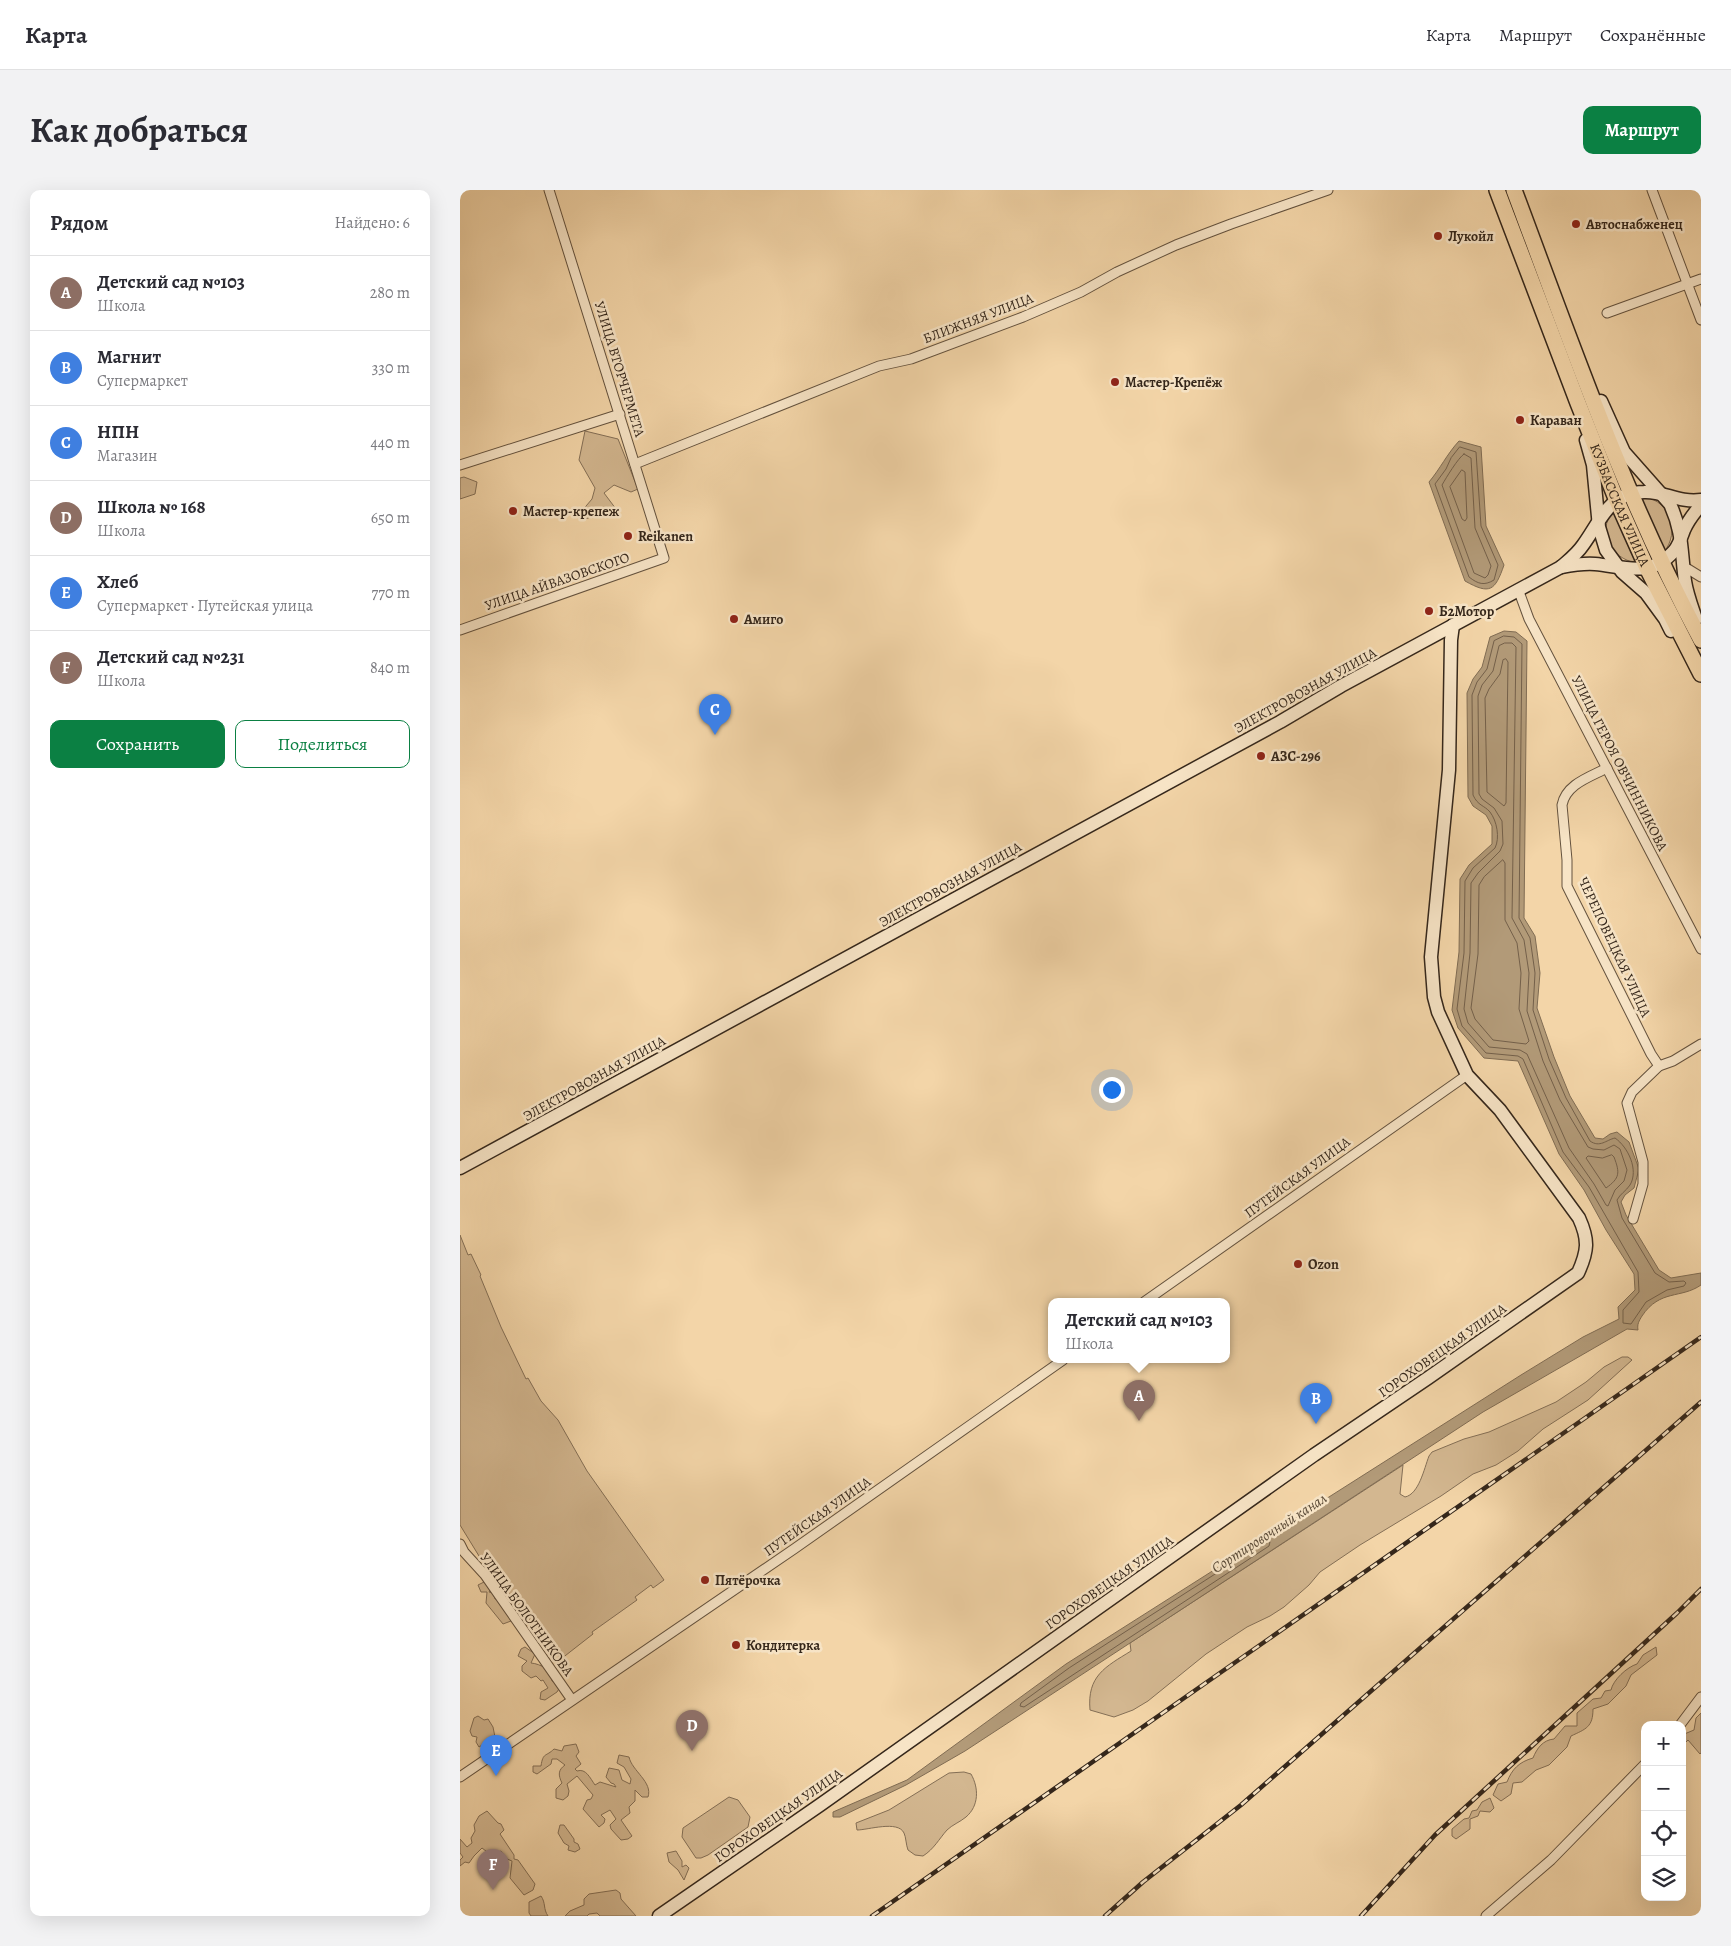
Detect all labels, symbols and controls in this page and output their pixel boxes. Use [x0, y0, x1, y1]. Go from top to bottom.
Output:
text: Карта [25, 19, 87, 51]
text: Карта [1426, 23, 1471, 47]
text: Маршрут [1499, 23, 1572, 47]
text: Сохранённые [1600, 23, 1706, 47]
text: Как добраться [30, 106, 248, 154]
button: Маршрут [1583, 106, 1701, 154]
text: Рядом [50, 209, 108, 237]
text: Найдено: 6 [335, 212, 410, 234]
place label: Автоснабженец [1585, 215, 1683, 234]
marker: Автоснабженец [1570, 218, 1582, 230]
place label: Лукойл [1448, 227, 1494, 246]
marker: Лукойл [1432, 230, 1444, 242]
text: Детский сад №103 [97, 269, 245, 295]
text: A [61, 282, 71, 304]
text: 280 m [370, 282, 410, 304]
street label: БЛИЖНЯЯ УЛИЦА [920, 288, 1037, 348]
text: Школа [97, 295, 145, 317]
street label: УЛИЦА ВТОРЧЕРМЕТА [590, 299, 649, 440]
text: Магнит [97, 344, 161, 370]
text: B [61, 357, 71, 379]
text: 330 m [372, 357, 410, 379]
text: Супермаркет [97, 370, 188, 392]
place label: Мастер-Крепёж [1125, 373, 1223, 392]
marker: Мастер-Крепёж [1109, 376, 1121, 388]
place label: Караван [1530, 411, 1582, 430]
marker: Караван [1514, 414, 1526, 426]
text: НПН [97, 419, 139, 445]
text: C [61, 432, 71, 454]
text: 440 m [370, 432, 410, 454]
street label: КУЗБАССКАЯ УЛИЦА [1585, 441, 1654, 570]
text: Магазин [97, 445, 157, 467]
text: Школа № 168 [97, 494, 206, 520]
place label: Мастер-крепеж [523, 502, 620, 521]
marker: Мастер-крепеж [507, 505, 519, 517]
text: D [60, 507, 72, 529]
text: 650 m [371, 507, 410, 529]
text: Школа [97, 520, 145, 542]
place label: Reikanen [638, 527, 693, 546]
marker: Reikanen [622, 530, 634, 542]
street label: УЛИЦА АЙВАЗОВСКОГО [482, 548, 632, 615]
text: Хлеб [97, 569, 138, 595]
text: E [61, 582, 71, 604]
text: 770 m [372, 582, 410, 604]
text: Супермаркет · Путейская улица [97, 595, 313, 617]
place label: Б2Мотор [1439, 602, 1495, 621]
marker: Б2Мотор [1423, 605, 1435, 617]
place label: Амиго [743, 610, 783, 629]
marker: Амиго [728, 613, 740, 625]
street label: ЭЛЕКТРОВОЗНАЯ УЛИЦА [1231, 643, 1381, 738]
text: Детский сад №231 [97, 644, 245, 670]
text: F [62, 657, 70, 679]
text: 840 m [370, 657, 410, 679]
text: Школа [97, 670, 145, 692]
street label: УЛИЦА ГЕРОЯ ОВЧИННИКОВА [1567, 672, 1673, 855]
pin: C [699, 694, 731, 735]
button: Сохранить [50, 720, 225, 768]
button: Поделиться [235, 720, 410, 768]
place label: АЗС-296 [1270, 747, 1321, 766]
marker: АЗС-296 [1255, 750, 1267, 762]
street label: ЭЛЕКТРОВОЗНАЯ УЛИЦА [876, 837, 1026, 932]
street label: ЧЕРЕПОВЕЦКАЯ УЛИЦА [1574, 874, 1656, 1021]
street label: ЭЛЕКТРОВОЗНАЯ УЛИЦА [520, 1031, 670, 1126]
your location [1099, 1077, 1125, 1103]
street label: ПУТЕЙСКАЯ УЛИЦА [1240, 1132, 1355, 1222]
place label: Ozon [1308, 1255, 1339, 1274]
marker: Ozon [1292, 1258, 1304, 1270]
popup [1048, 1298, 1230, 1363]
street label: ГОРОХОВЕЦКАЯ УЛИЦА [1375, 1299, 1511, 1402]
text: Детский сад №103 [1065, 1307, 1213, 1333]
text: Школа [1065, 1333, 1113, 1355]
pin: A [1123, 1380, 1155, 1421]
pin: B [1300, 1383, 1332, 1424]
street label: ПУТЕЙСКАЯ УЛИЦА [760, 1472, 875, 1561]
water label: Сортировочный канал [1208, 1488, 1330, 1578]
street label: ГОРОХОВЕЦКАЯ УЛИЦА [1042, 1531, 1178, 1634]
street label: УЛИЦА БОЛОТНИКОВА [475, 1549, 578, 1680]
place label: Пятёрочка [715, 1571, 781, 1590]
marker: Пятёрочка [699, 1574, 711, 1586]
place label: Кондитерка [746, 1636, 820, 1655]
marker: Кондитерка [730, 1639, 742, 1651]
pin: D [676, 1710, 708, 1751]
map controls [1641, 1721, 1686, 1901]
button: + [1641, 1721, 1686, 1766]
pin: E [480, 1735, 512, 1776]
street label: ГОРОХОВЕЦКАЯ УЛИЦА [711, 1764, 847, 1867]
button: − [1641, 1766, 1686, 1811]
button: locate [1641, 1811, 1686, 1856]
pin: F [477, 1849, 509, 1890]
button: layers [1641, 1856, 1686, 1901]

